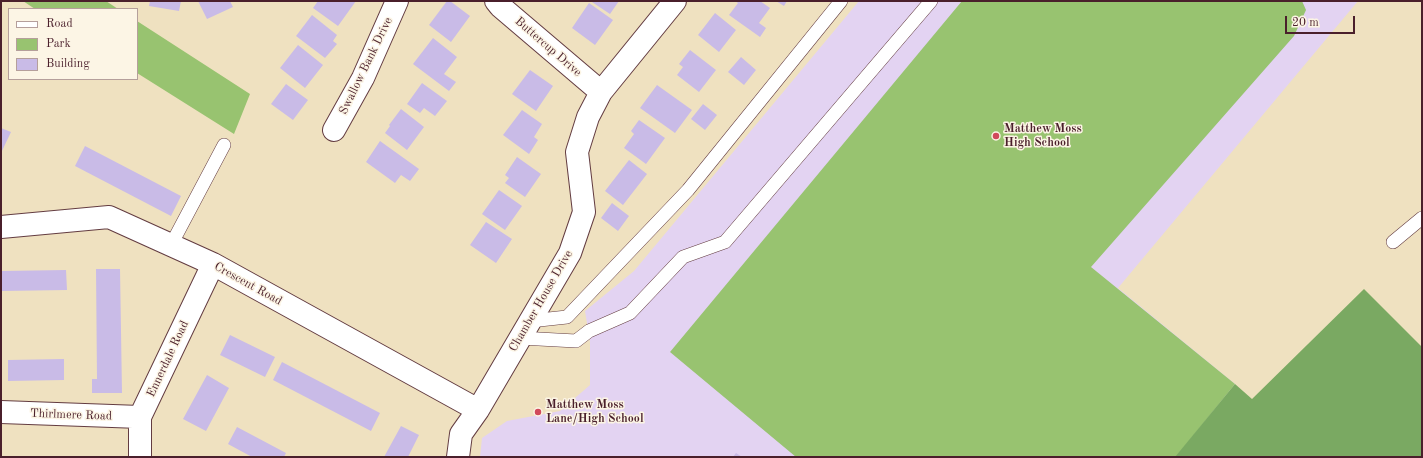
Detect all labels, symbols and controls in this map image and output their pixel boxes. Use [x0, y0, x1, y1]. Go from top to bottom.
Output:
legend [8, 8, 138, 80]
scale bar [1287, 8, 1357, 34]
street label: Buttercup Drive [512, 14, 584, 80]
street label: Swallow Bank Drive [336, 15, 396, 117]
text: 20 m [1292, 17, 1319, 29]
text: Road [46, 18, 73, 30]
text: Park [46, 38, 71, 50]
text: Building [46, 58, 90, 70]
place label: Matthew Moss High School [1004, 122, 1082, 150]
marker: Matthew Moss High School [991, 131, 1001, 141]
street label: Chamber House Drive [506, 248, 576, 354]
street label: Crescent Road [212, 259, 284, 309]
street label: Ennerdale Road [144, 318, 192, 400]
place label: Matthew Moss Lane/High School [546, 398, 644, 426]
street label: Thirlmere Road [30, 406, 112, 424]
marker: Matthew Moss Lane/High School [533, 407, 543, 417]

